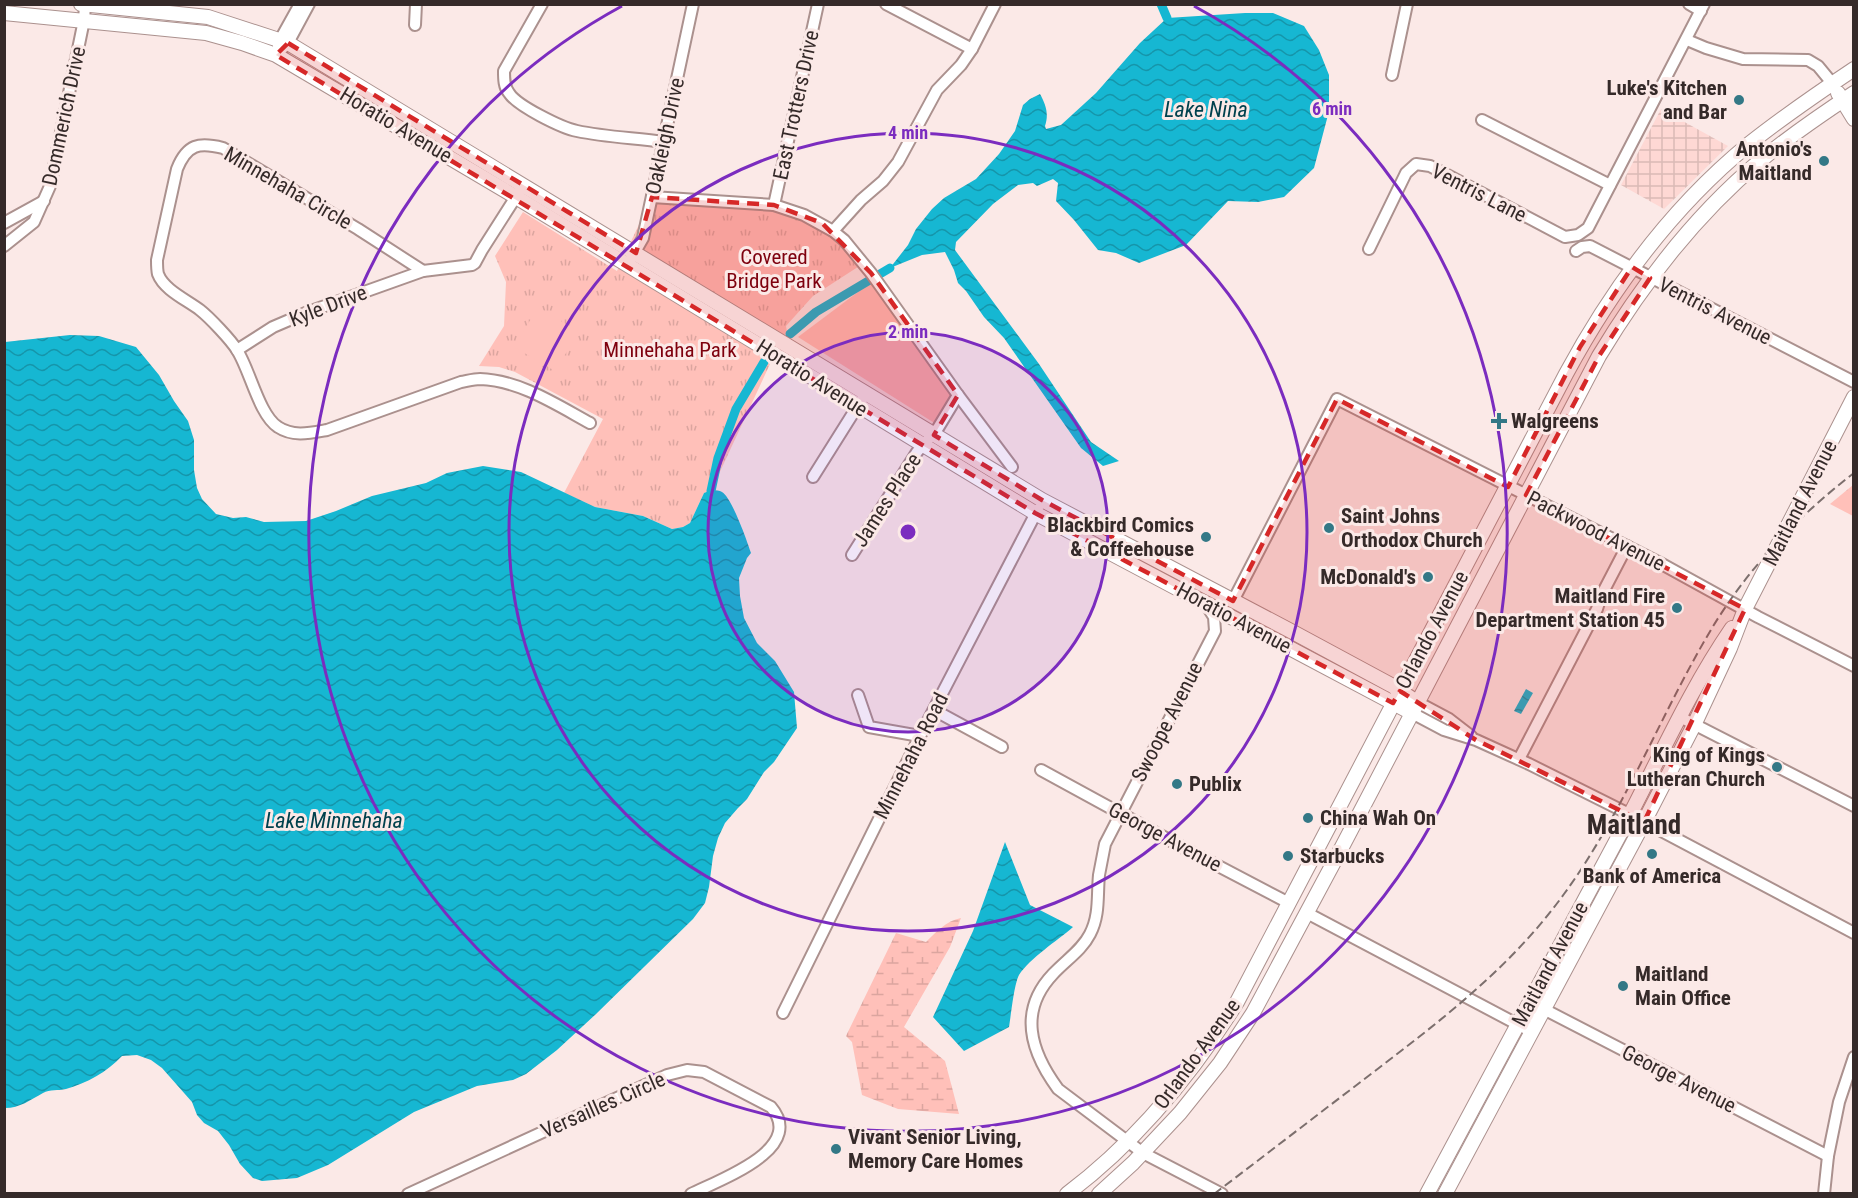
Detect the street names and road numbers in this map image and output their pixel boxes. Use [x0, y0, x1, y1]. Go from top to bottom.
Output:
street label: East Trotters Drive [768, 28, 824, 182]
street label: Dommerich Drive [38, 44, 91, 188]
street label: Oakleigh Drive [641, 75, 689, 197]
street label: Horatio Avenue [336, 82, 457, 168]
street label: Minnehaha Circle [220, 142, 356, 234]
street label: Ventris Lane [1428, 159, 1531, 227]
street label: Ventris Avenue [1654, 272, 1776, 350]
street label: Kyle Drive [286, 280, 370, 332]
street label: Horatio Avenue [752, 334, 872, 422]
street label: Maitland Avenue [1758, 436, 1842, 570]
street label: James Place [848, 449, 926, 551]
street label: Packwood Avenue [1523, 486, 1669, 576]
street label: Orlando Avenue [1391, 567, 1473, 693]
street label: Horatio Avenue [1173, 578, 1296, 658]
street label: Swoope Avenue [1127, 658, 1208, 786]
street label: Minnehaha Road [869, 689, 953, 823]
street label: George Avenue [1104, 797, 1226, 877]
street label: Maitland Avenue [1507, 897, 1593, 1030]
street label: Orlando Avenue [1149, 994, 1245, 1114]
street label: George Avenue [1618, 1040, 1740, 1118]
street label: Versailles Circle [537, 1067, 669, 1143]

